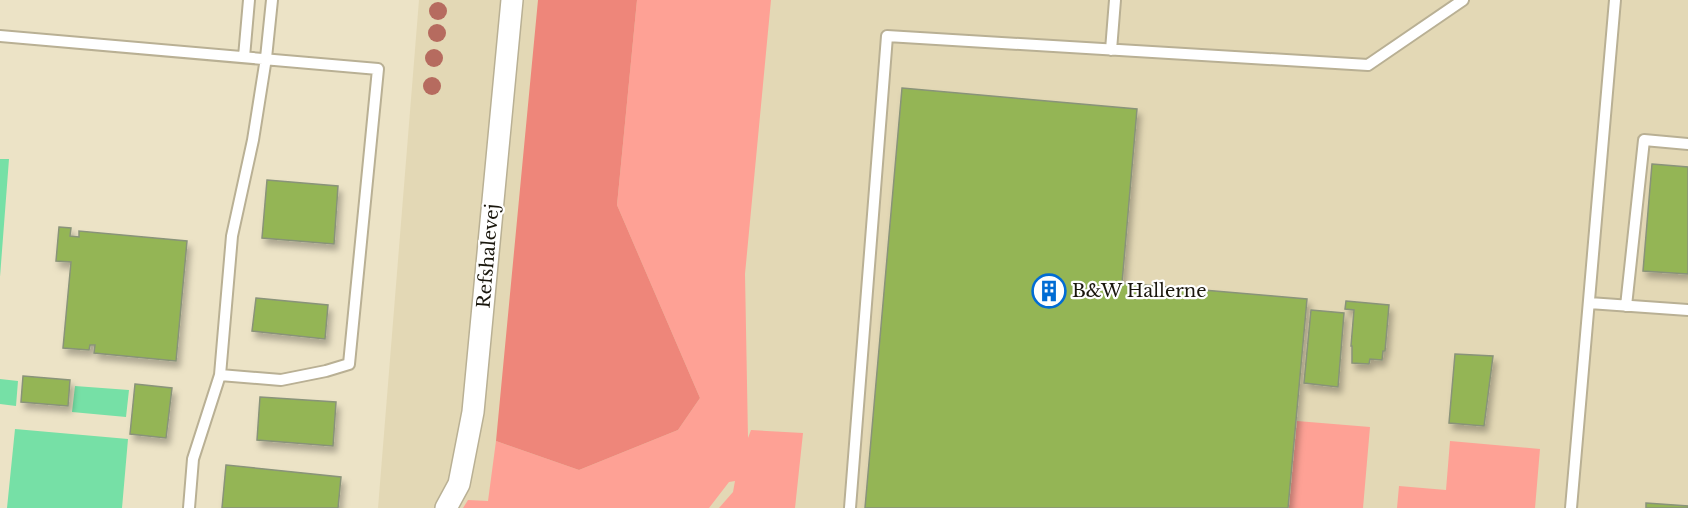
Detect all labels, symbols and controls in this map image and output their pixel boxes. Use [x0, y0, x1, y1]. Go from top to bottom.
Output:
street label: Refshalevej [472, 203, 504, 309]
building icon: B&W Hallerne [1031, 273, 1067, 309]
place label: B&W Hallerne [1072, 280, 1207, 302]

